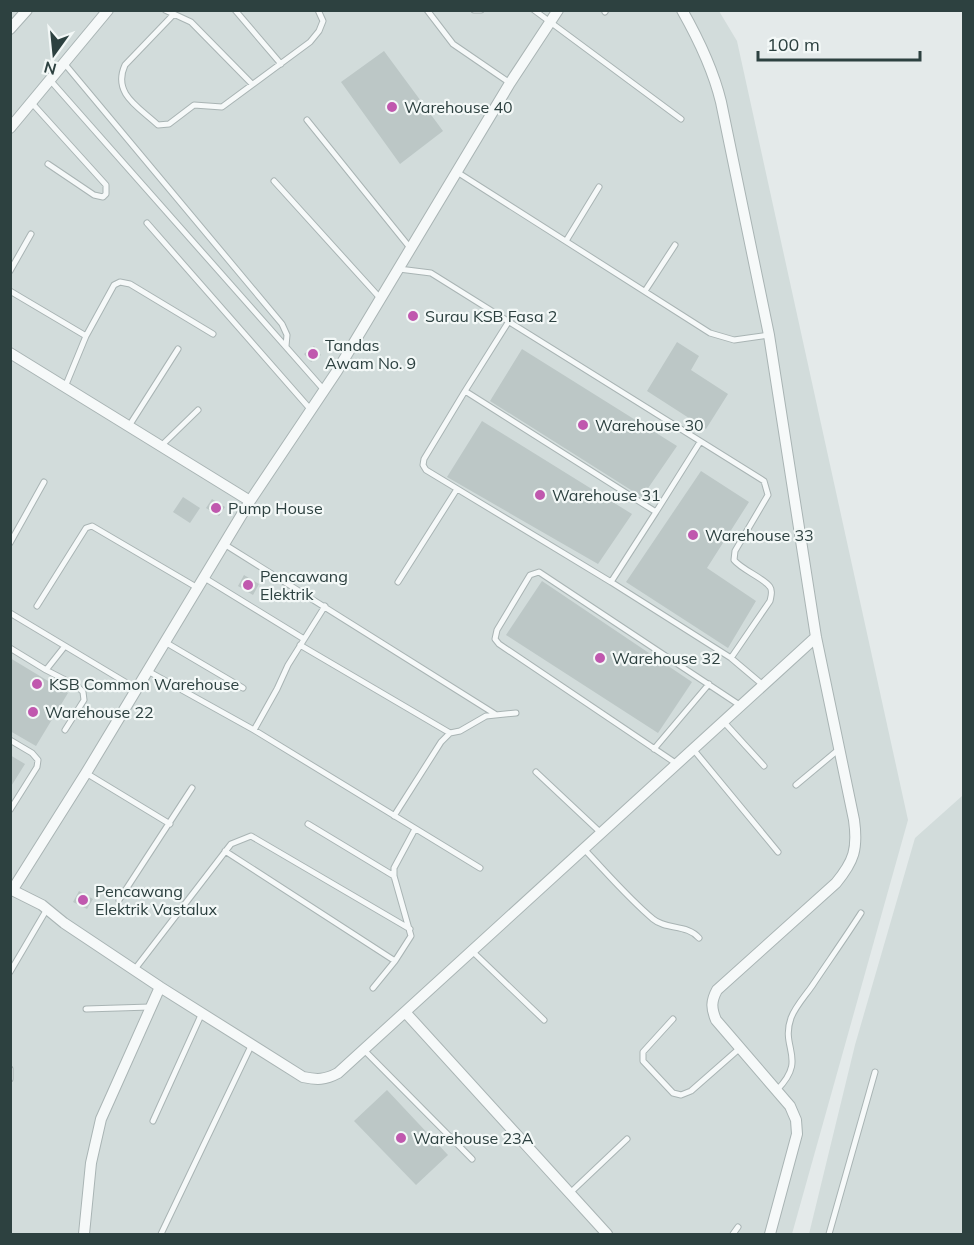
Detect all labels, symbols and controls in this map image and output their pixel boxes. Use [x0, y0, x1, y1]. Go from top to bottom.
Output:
north arrow [24, 24, 84, 84]
scale bar [758, 24, 920, 62]
text: 100 m [767, 33, 820, 56]
text: N [42, 57, 59, 80]
place label: Warehouse 40 [404, 97, 513, 117]
marker: Warehouse 40 [385, 100, 399, 114]
place label: Surau KSB Fasa 2 [425, 306, 557, 326]
marker: Surau KSB Fasa 2 [406, 309, 420, 323]
place label: Tandas Awam No. 9 [325, 335, 416, 373]
marker: Tandas Awam No. 9 [306, 347, 320, 361]
place label: Warehouse 30 [595, 415, 704, 435]
marker: Warehouse 30 [576, 418, 590, 432]
place label: Warehouse 31 [552, 485, 661, 505]
marker: Warehouse 31 [533, 488, 547, 502]
place label: Pump House [228, 498, 323, 518]
marker: Pump House [209, 501, 223, 515]
place label: Warehouse 33 [705, 525, 814, 545]
marker: Warehouse 33 [686, 528, 700, 542]
place label: Pencawang Elektrik [260, 566, 348, 604]
marker: Pencawang Elektrik [241, 578, 255, 592]
place label: Warehouse 32 [612, 648, 721, 668]
marker: Warehouse 32 [593, 651, 607, 665]
place label: KSB Common Warehouse [49, 674, 239, 694]
marker: KSB Common Warehouse [30, 677, 44, 691]
place label: Warehouse 22 [45, 702, 154, 722]
marker: Warehouse 22 [26, 705, 40, 719]
place label: Pencawang Elektrik Vastalux [95, 881, 218, 919]
marker: Pencawang Elektrik Vastalux [76, 893, 90, 907]
place label: Warehouse 23A [413, 1128, 534, 1148]
marker: Warehouse 23A [394, 1131, 408, 1145]

